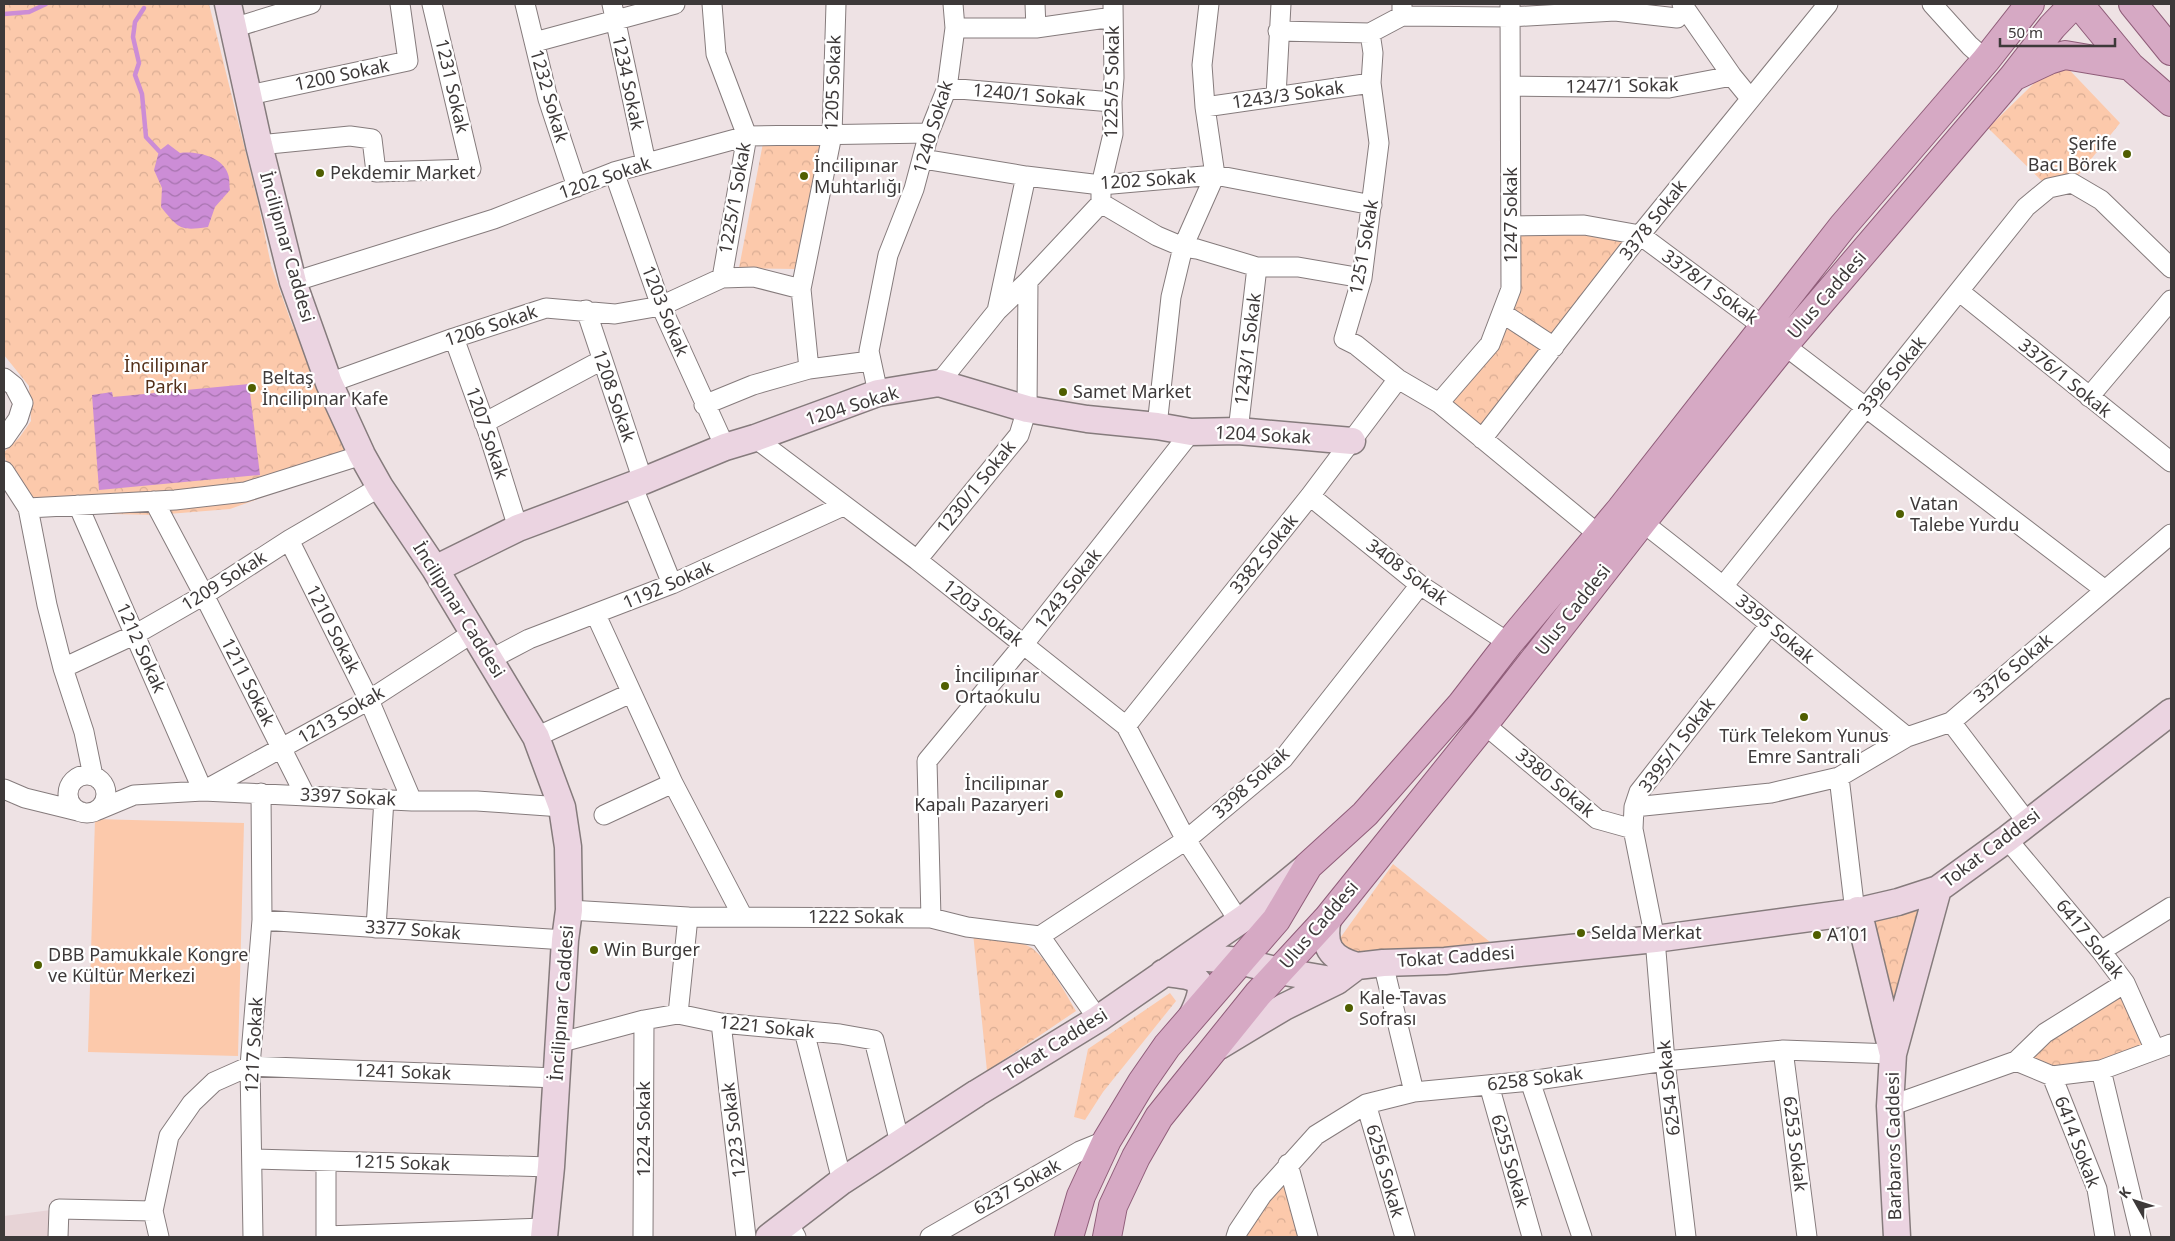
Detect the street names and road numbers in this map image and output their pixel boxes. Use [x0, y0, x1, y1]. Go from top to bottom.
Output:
street label: 1225/5 Sokak [1098, 25, 1124, 139]
street label: 1234 Sokak [607, 33, 651, 133]
street label: 1205 Sokak [818, 34, 846, 131]
street label: 1231 Sokak [430, 36, 476, 136]
street label: 1232 Sokak [525, 46, 575, 146]
street label: 1200 Sokak [292, 52, 392, 96]
street label: 1247/1 Sokak [1565, 72, 1679, 98]
street label: 1243/3 Sokak [1230, 74, 1346, 114]
street label: 1240 Sokak [907, 77, 958, 176]
street label: 1240/1 Sokak [972, 77, 1087, 111]
street label: 1225/1 Sokak [712, 140, 756, 256]
street label: 1202 Sokak [555, 150, 654, 204]
street label: 1202 Sokak [1099, 164, 1197, 194]
street label: 1247 Sokak [1498, 167, 1522, 263]
street label: İncilipınar Caddesi [255, 168, 321, 325]
street label: 3378 Sokak [1613, 174, 1691, 265]
street label: 1251 Sokak [1343, 197, 1383, 296]
street label: 3378/1 Sokak [1658, 243, 1764, 329]
street label: Ulus Caddesi [1781, 245, 1871, 343]
street label: 1203 Sokak [637, 262, 695, 360]
street label: 1243/1 Sokak [1228, 291, 1266, 406]
street label: 1206 Sokak [441, 299, 540, 351]
street label: 3396 Sokak [1852, 330, 1931, 420]
street label: 3376/1 Sokak [2014, 332, 2117, 422]
street label: 1208 Sokak [588, 346, 642, 445]
street label: 1204 Sokak [802, 379, 901, 431]
street label: 1207 Sokak [461, 383, 515, 482]
street label: 1204 Sokak [1215, 420, 1312, 449]
street label: 1230/1 Sokak [930, 435, 1020, 538]
street label: 3382 Sokak [1224, 508, 1303, 598]
street label: 3408 Sokak [1362, 533, 1453, 610]
street label: İncilipınar Caddesi [408, 537, 511, 682]
street label: 1243 Sokak [1028, 543, 1106, 634]
street label: 1209 Sokak [176, 544, 271, 616]
street label: 1192 Sokak [619, 554, 717, 614]
street label: Ulus Caddesi [1529, 559, 1615, 660]
street label: 1203 Sokak [938, 573, 1029, 651]
street label: 1210 Sokak [301, 580, 367, 677]
street label: 3395 Sokak [1731, 588, 1820, 669]
street label: 1212 Sokak [111, 599, 173, 697]
street label: 3376 Sokak [1968, 627, 2057, 707]
street label: 1211 Sokak [216, 633, 282, 730]
street label: 1213 Sokak [293, 680, 388, 749]
street label: 3395/1 Sokak [1633, 692, 1720, 797]
street label: 3398 Sokak [1207, 741, 1294, 823]
street label: 3380 Sokak [1511, 742, 1600, 823]
street label: 3397 Sokak [300, 782, 397, 811]
street label: Tokat Caddesi [1936, 802, 2045, 892]
street label: Ulus Caddesi [1273, 875, 1363, 973]
street label: 6417 Sokak [2051, 894, 2131, 984]
street label: 1222 Sokak [808, 904, 904, 928]
street label: 3377 Sokak [364, 914, 462, 944]
street label: İncilipınar Caddesi [544, 924, 578, 1082]
street label: Tokat Caddesi [1396, 940, 1515, 972]
street label: 1217 Sokak [239, 996, 268, 1093]
street label: Tokat Caddesi [999, 1002, 1112, 1084]
street label: 1221 Sokak [718, 1009, 816, 1043]
street label: 6254 Sokak [1651, 1039, 1685, 1137]
street label: 1241 Sokak [355, 1057, 452, 1085]
street label: 6258 Sokak [1486, 1060, 1584, 1096]
street label: Barbaros Caddesi [1880, 1071, 1906, 1221]
street label: 1224 Sokak [631, 1081, 655, 1177]
street label: 1223 Sokak [715, 1081, 751, 1179]
street label: 6414 Sokak [2050, 1093, 2106, 1191]
street label: 6253 Sokak [1778, 1095, 1814, 1193]
street label: 6255 Sokak [1486, 1111, 1536, 1211]
street label: 6256 Sokak [1361, 1121, 1411, 1221]
street label: 1215 Sokak [354, 1148, 451, 1176]
street label: 6237 Sokak [969, 1152, 1065, 1220]

